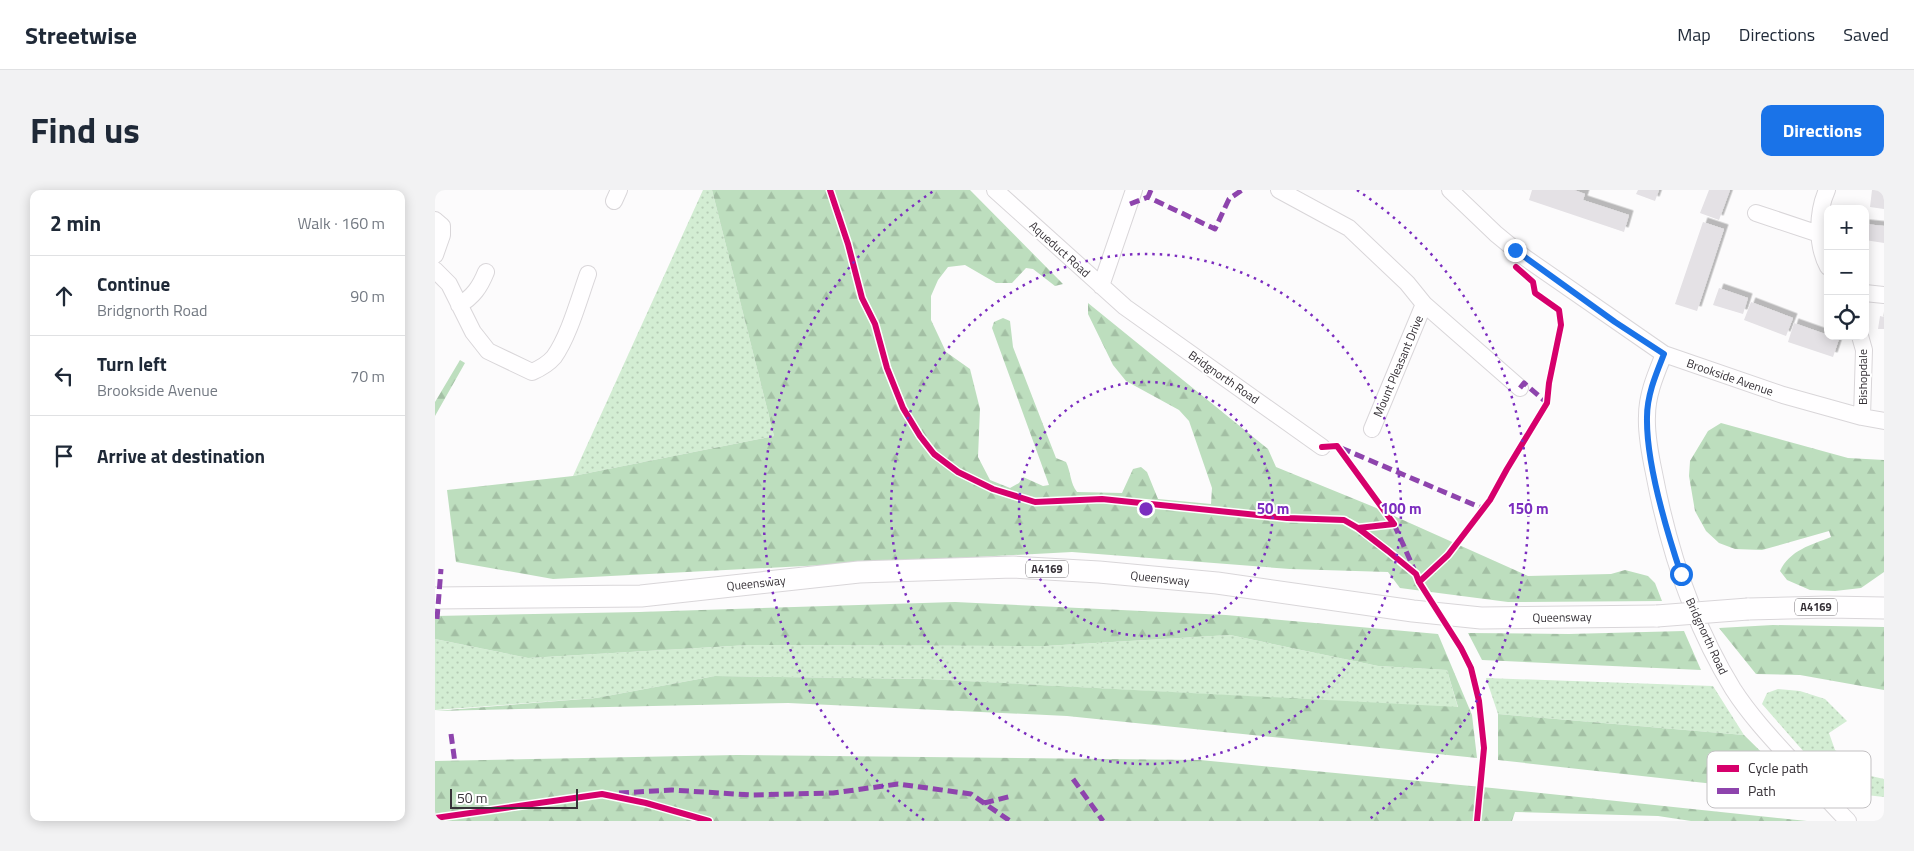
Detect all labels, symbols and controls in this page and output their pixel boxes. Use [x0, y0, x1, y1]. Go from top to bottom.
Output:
text: Streetwise [25, 17, 137, 53]
text: Map [1677, 21, 1711, 48]
text: Directions [1739, 21, 1815, 48]
text: Saved [1843, 21, 1889, 48]
text: Find us [30, 103, 140, 157]
button: Directions [1761, 105, 1884, 156]
map controls [1824, 205, 1869, 340]
button: + [1824, 205, 1869, 250]
text: 2 min [50, 207, 101, 239]
text: Walk · 160 m [297, 211, 385, 235]
street label: Aqueduct Road [1025, 216, 1095, 282]
route end [1504, 239, 1527, 262]
button: − [1824, 250, 1869, 295]
text: Continue [97, 269, 170, 298]
icon: ahead [50, 282, 78, 310]
text: 90 m [350, 284, 385, 308]
button: locate [1824, 295, 1869, 340]
text: Bridgnorth Road [97, 298, 208, 322]
street label: Mount Pleasant Drive [1368, 312, 1428, 420]
street label: Bridgnorth Road [1185, 345, 1263, 409]
text: Turn left [97, 349, 167, 378]
street label: Bishopdale [1853, 349, 1872, 405]
street label: Brookside Avenue [1684, 353, 1776, 401]
icon: left [50, 362, 78, 390]
text: 70 m [350, 364, 385, 388]
text: Brookside Avenue [97, 378, 218, 402]
text: Arrive at destination [97, 441, 265, 470]
icon: arrive [50, 442, 78, 470]
text: 50 m [1257, 497, 1289, 520]
text: 100 m [1380, 497, 1422, 520]
text: 150 m [1507, 497, 1549, 520]
centre of rings [1137, 500, 1155, 518]
road number: A4169 [1026, 560, 1068, 578]
route start [1670, 563, 1693, 586]
street label: Queensway [1130, 565, 1191, 591]
street label: Queensway [726, 570, 787, 596]
street label: Bridgnorth Road [1681, 594, 1733, 678]
road number: A4169 [1795, 598, 1837, 616]
street label: Queensway [1532, 607, 1592, 627]
legend [1707, 751, 1871, 808]
text: Cycle path [1748, 757, 1808, 778]
text: Path [1748, 780, 1776, 801]
scale bar [450, 786, 577, 809]
text: 50 m [457, 787, 487, 808]

